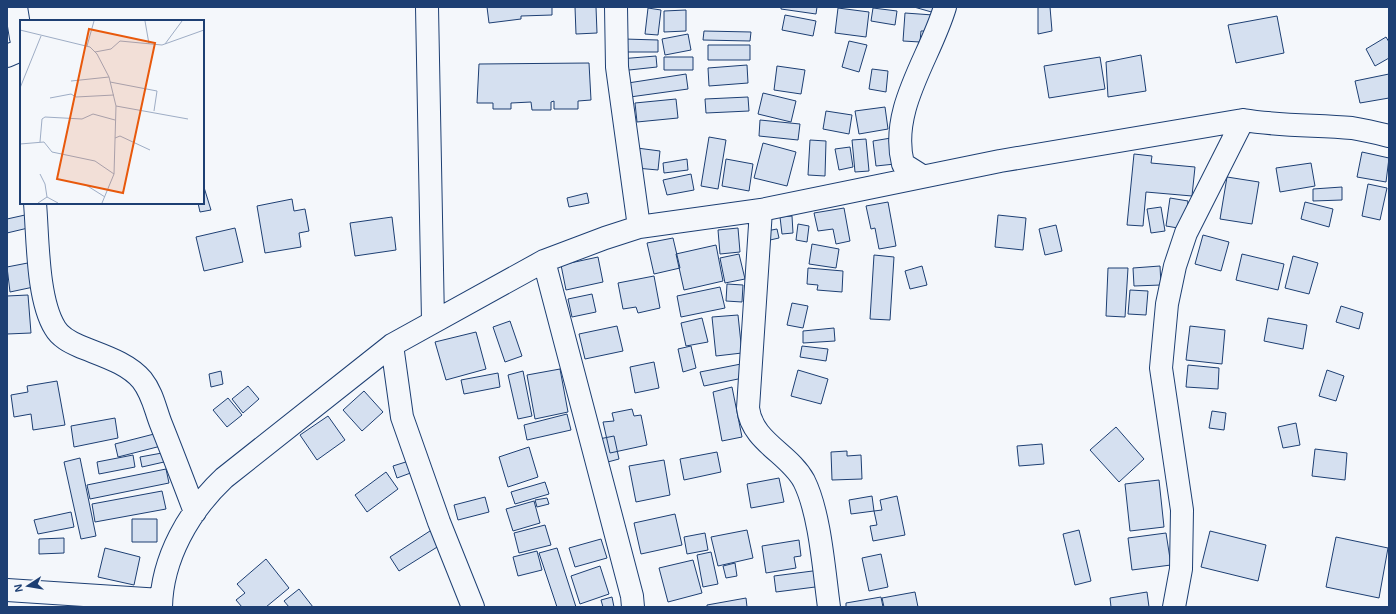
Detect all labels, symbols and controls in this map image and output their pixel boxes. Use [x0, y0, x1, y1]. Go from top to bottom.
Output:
inset map [20, 20, 204, 204]
north arrow [8, 566, 48, 606]
text: N [12, 583, 25, 593]

